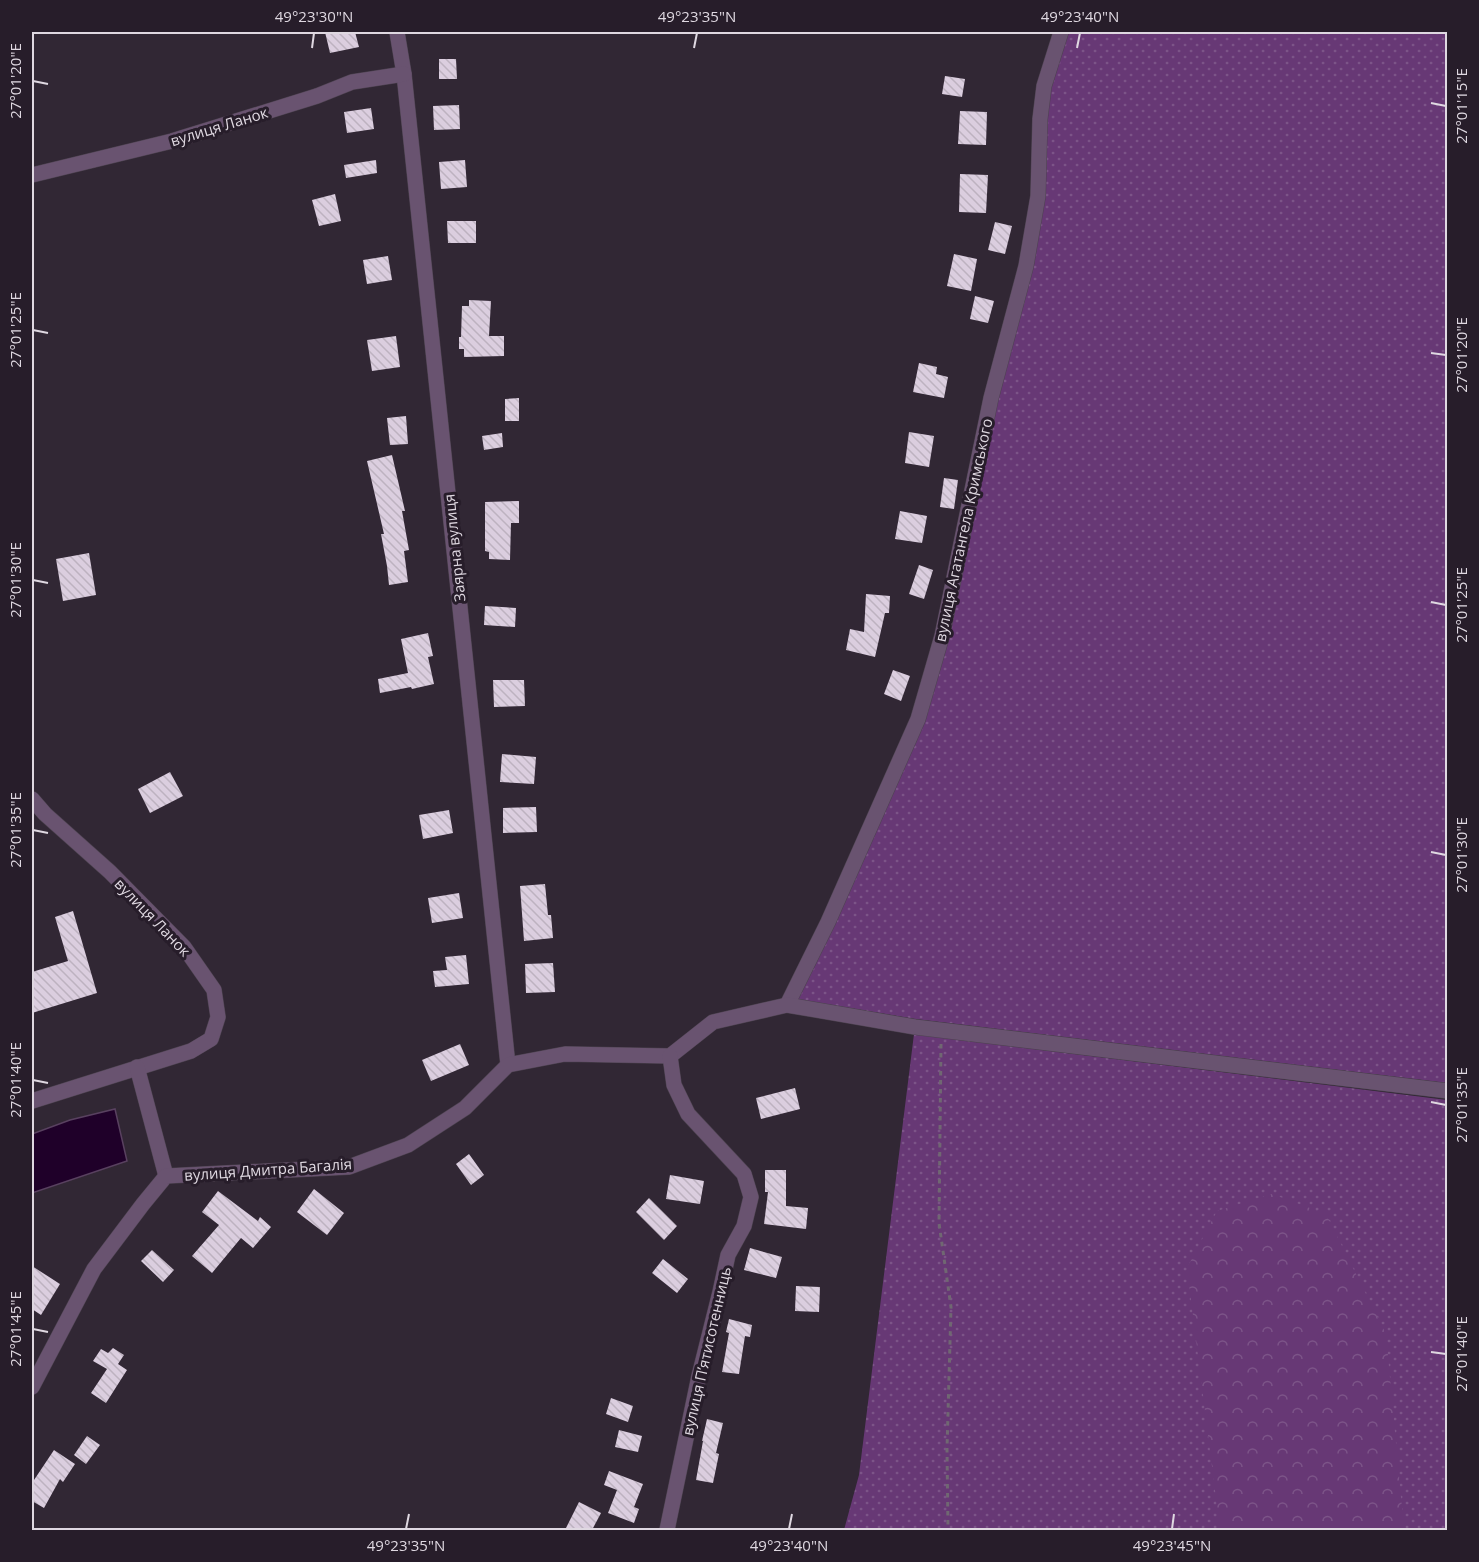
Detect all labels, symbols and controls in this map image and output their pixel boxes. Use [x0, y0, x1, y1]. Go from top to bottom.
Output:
text: 49°23'30"N [275, 6, 353, 26]
text: 49°23'35"N [658, 6, 736, 26]
text: 49°23'40"N [1041, 6, 1119, 26]
text: 27°01'20"E [5, 43, 25, 119]
text: 27°01'15"E [1451, 68, 1471, 144]
street label: вулиця Ланок [168, 102, 270, 150]
text: 27°01'25"E [5, 292, 25, 368]
text: 27°01'20"E [1451, 317, 1471, 393]
street label: вулиця Агатангела Кримського [930, 416, 996, 644]
street label: Заярна вулиця [438, 493, 470, 603]
text: 27°01'30"E [5, 542, 25, 618]
text: 27°01'25"E [1451, 567, 1471, 643]
text: 27°01'35"E [5, 792, 25, 868]
text: 27°01'30"E [1451, 817, 1471, 893]
street label: вулиця Ланок [111, 874, 195, 960]
text: 27°01'40"E [5, 1042, 25, 1118]
text: 27°01'35"E [1451, 1067, 1471, 1143]
street label: вулиця Дмитра Багалія [183, 1153, 353, 1185]
street label: вулиця Пʼятисотенниць [677, 1264, 735, 1437]
text: 27°01'45"E [5, 1291, 25, 1367]
text: 27°01'40"E [1451, 1316, 1471, 1392]
text: 49°23'35"N [367, 1535, 445, 1555]
text: 49°23'40"N [750, 1535, 828, 1555]
text: 49°23'45"N [1133, 1535, 1211, 1555]

